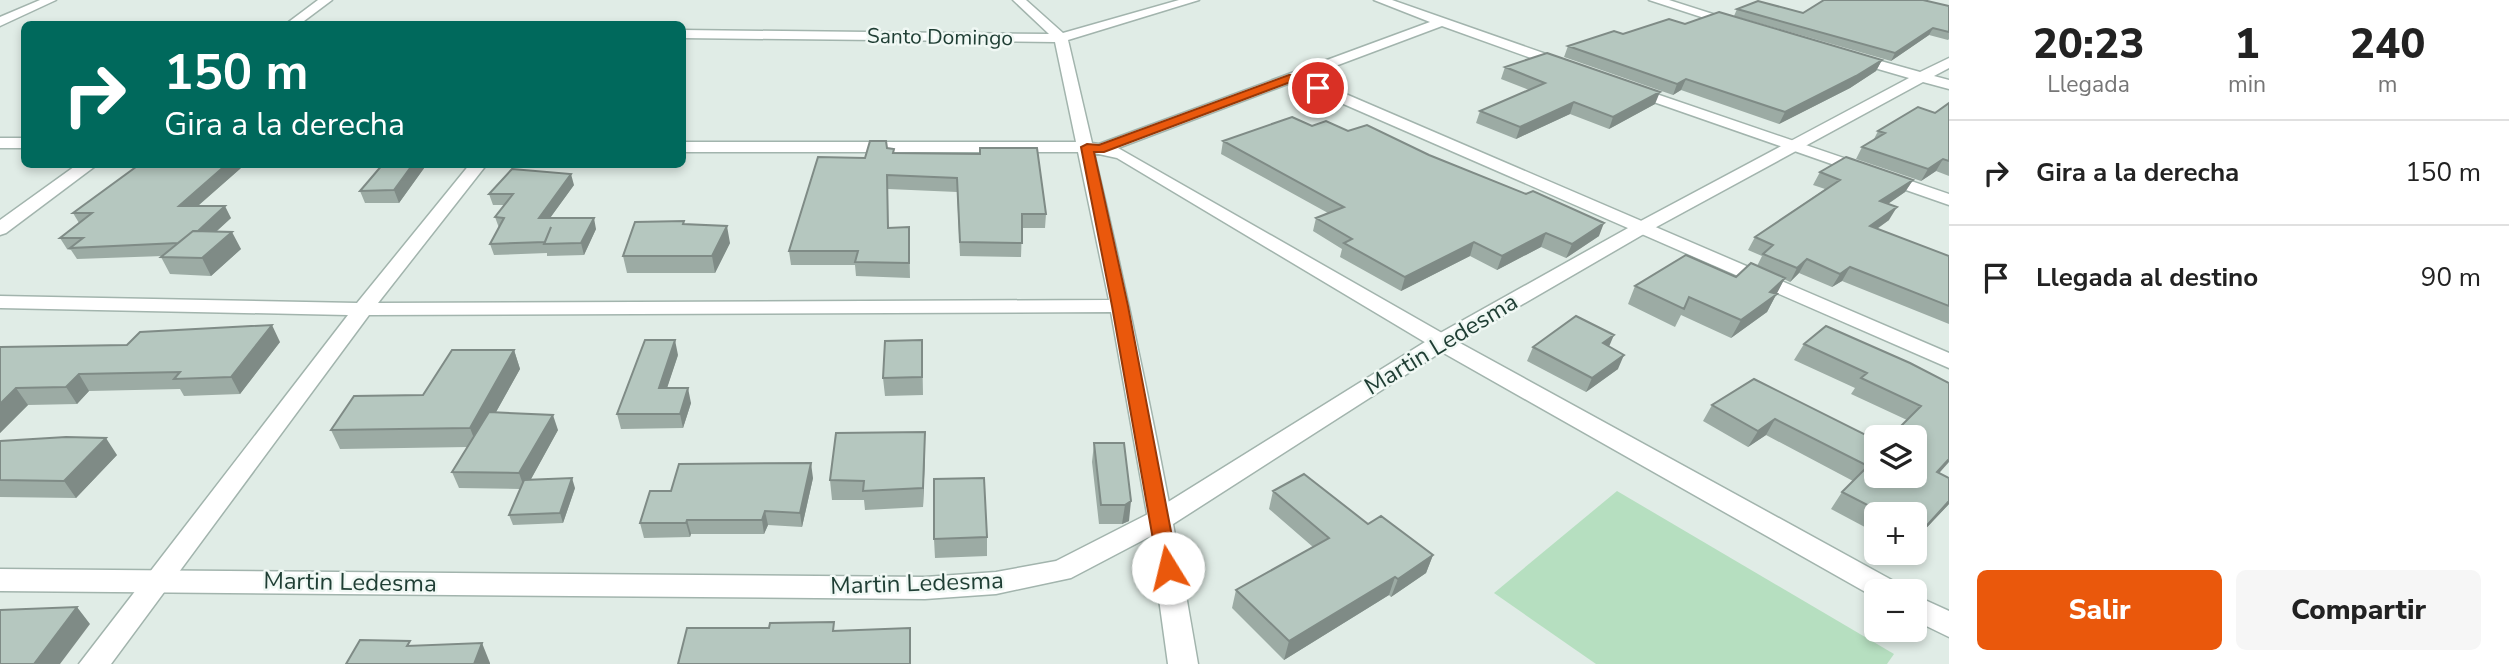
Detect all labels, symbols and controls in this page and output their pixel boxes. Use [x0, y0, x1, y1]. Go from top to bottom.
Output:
text: 20:23 [2033, 16, 2144, 73]
text: 1 [2234, 16, 2260, 73]
text: 240 [2350, 16, 2425, 73]
street label: Santo Domingo [867, 22, 1013, 52]
text: 150 m [164, 39, 308, 106]
icon: right [49, 49, 140, 140]
pin [1288, 58, 1348, 118]
icon: arrive [1299, 69, 1337, 107]
text: Llegada [2047, 69, 2130, 100]
text: min [2228, 69, 2266, 100]
text: m [2378, 69, 2397, 100]
text: Gira a la derecha [164, 103, 405, 146]
icon: right [1977, 154, 2015, 192]
text: Gira a la derecha [2036, 155, 2239, 190]
text: 150 m [2405, 155, 2481, 190]
icon: arrive [1977, 259, 2015, 297]
text: Llegada al destino [2036, 260, 2258, 295]
text: 90 m [2421, 260, 2481, 295]
street label: Martin Ledesma [1358, 286, 1524, 402]
map controls [1864, 425, 1927, 642]
button: layers [1864, 425, 1927, 488]
button: + [1864, 502, 1927, 565]
position arrow [1131, 531, 1205, 605]
street label: Martin Ledesma [263, 564, 437, 600]
street label: Martin Ledesma [830, 564, 1004, 602]
button: Salir [1977, 570, 2222, 650]
button: Compartir [2236, 570, 2481, 650]
button: − [1864, 579, 1927, 642]

